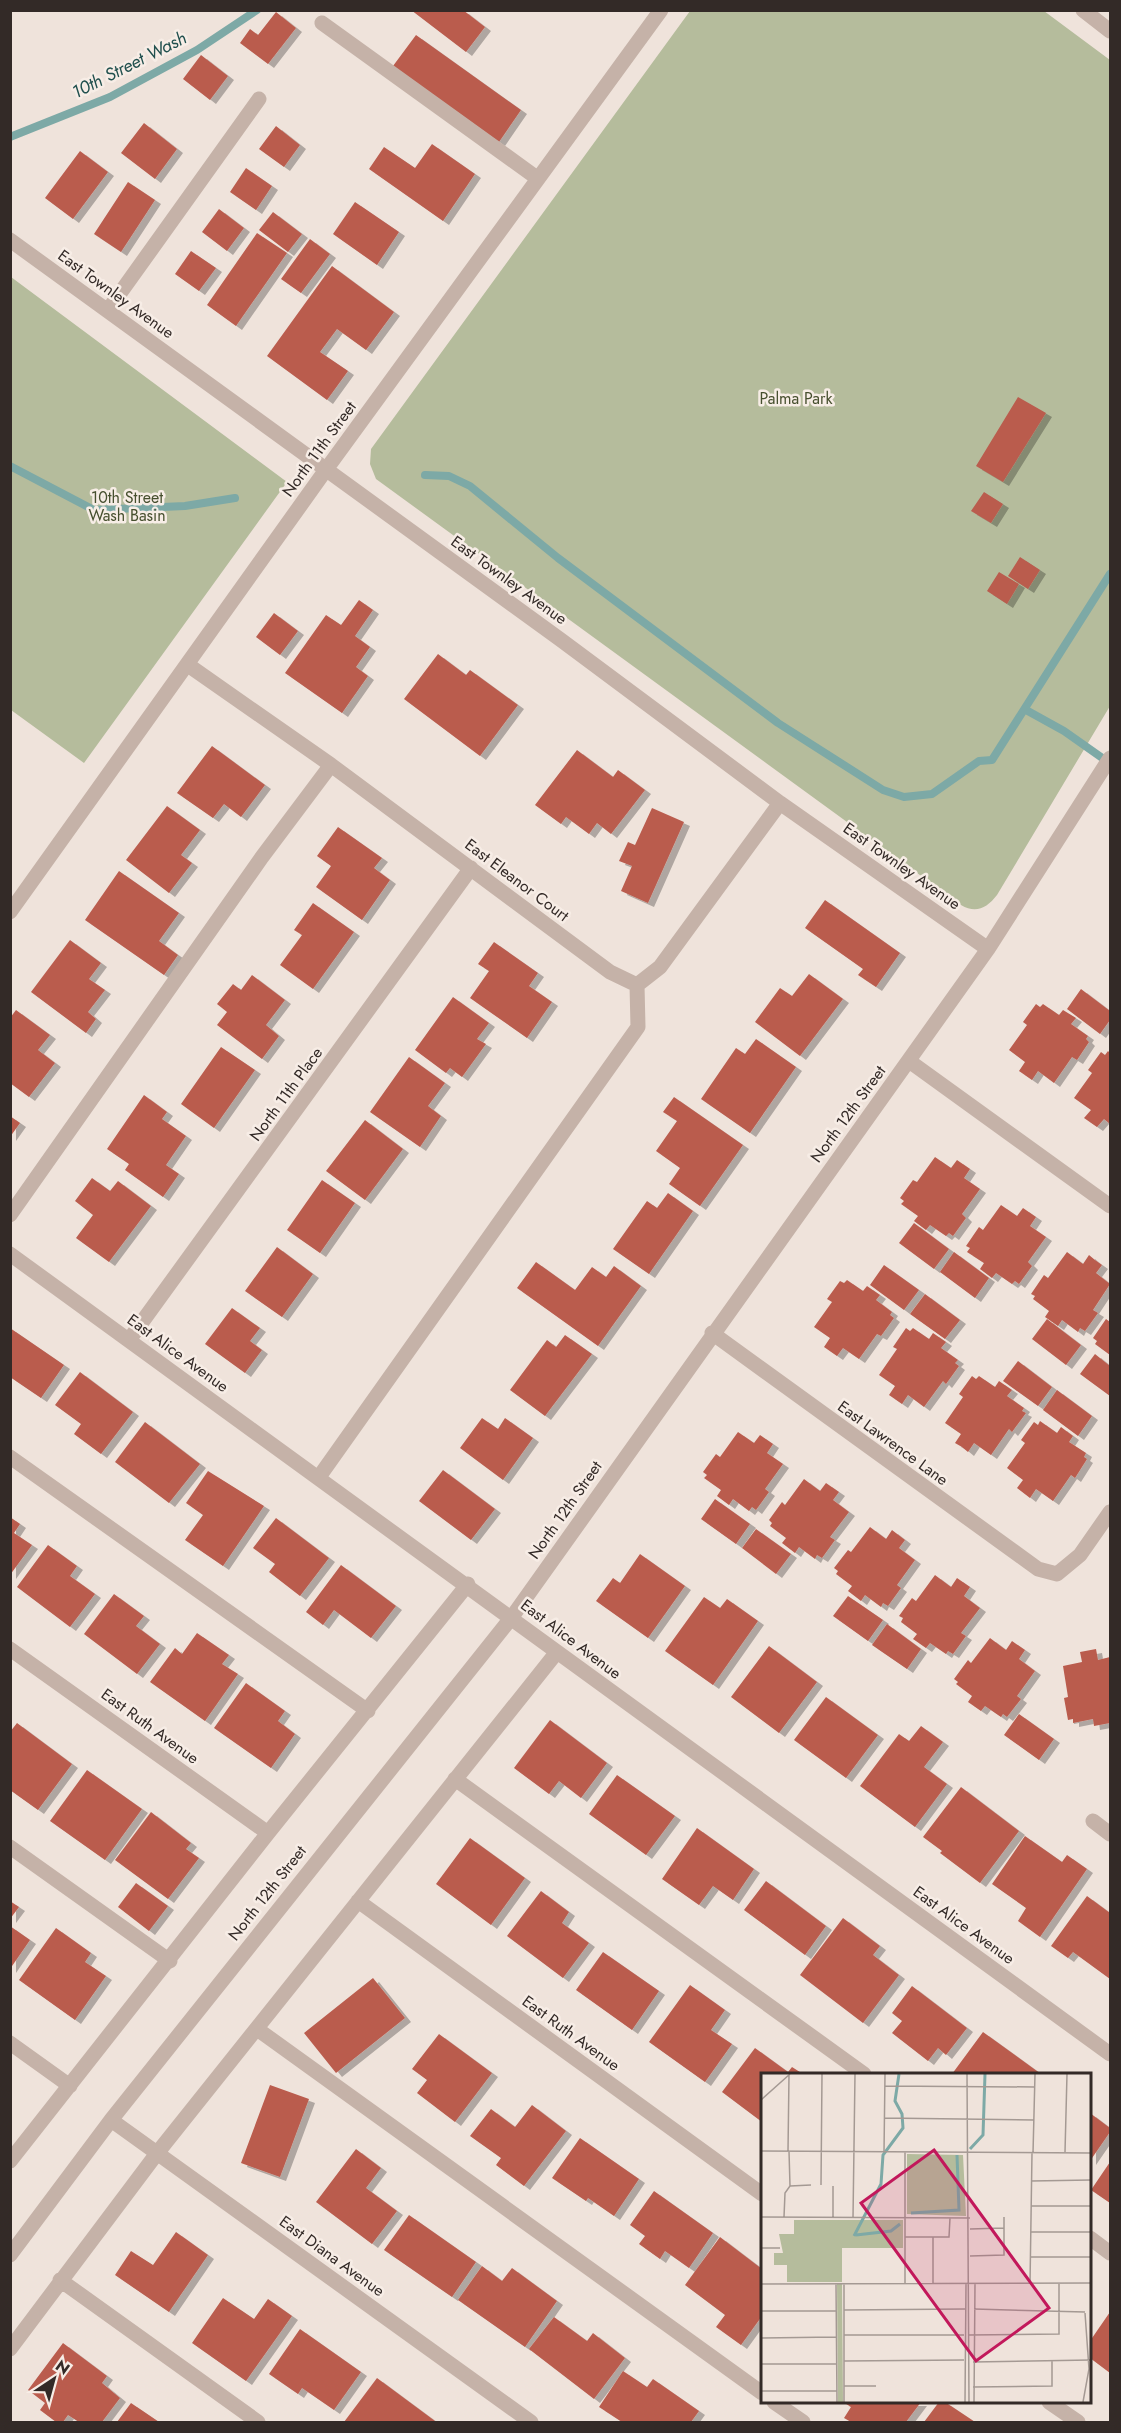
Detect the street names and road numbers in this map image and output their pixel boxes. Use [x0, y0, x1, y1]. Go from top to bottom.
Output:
street label: East Townley Avenue [53, 244, 179, 344]
street label: North 11th Street [276, 396, 362, 502]
street label: East Townley Avenue [446, 530, 572, 630]
street label: East Townley Avenue [839, 817, 965, 915]
street label: East Eleanor Court [460, 833, 574, 927]
street label: North 11th Place [244, 1042, 328, 1146]
street label: North 12th Street [805, 1061, 891, 1167]
street label: East Alice Avenue [122, 1308, 234, 1398]
street label: East Lawrence Lane [833, 1395, 953, 1491]
street label: North 12th Street [523, 1456, 608, 1564]
street label: East Alice Avenue [516, 1594, 626, 1684]
street label: East Ruth Avenue [96, 1683, 204, 1769]
street label: North 12th Street [222, 1840, 312, 1945]
street label: East Alice Avenue [908, 1880, 1020, 1970]
street label: East Ruth Avenue [517, 1990, 625, 2076]
street label: East Diana Avenue [275, 2210, 389, 2302]

